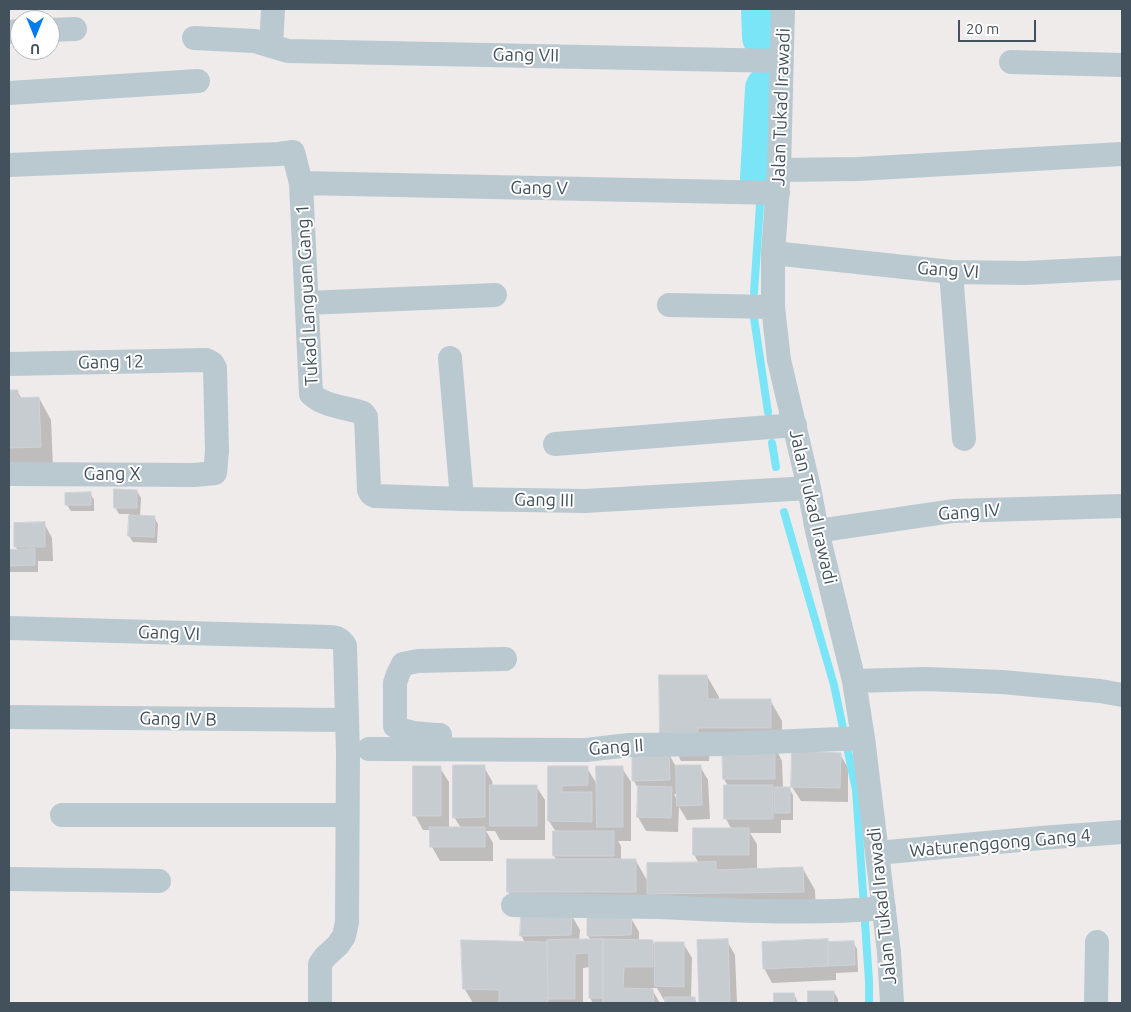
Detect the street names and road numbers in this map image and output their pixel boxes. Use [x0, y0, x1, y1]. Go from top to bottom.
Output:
street label: Jalan Tukad Irawadi [767, 28, 795, 186]
street label: Gang VII [493, 44, 559, 66]
street label: Gang V [510, 177, 568, 199]
street label: Tukad Languan Gang 1 [291, 204, 323, 386]
street label: Gang VI [916, 257, 980, 283]
street label: Gang 12 [78, 351, 144, 373]
street label: Jalan Tukad Irawadi [785, 428, 841, 586]
street label: Gang X [83, 463, 141, 485]
street label: Gang III [514, 489, 574, 511]
street label: Gang IV [937, 499, 1001, 525]
street label: Gang VI [138, 621, 200, 645]
street label: Gang IV B [139, 708, 217, 730]
street label: Gang II [588, 734, 644, 760]
street label: Waturenggong Gang 4 [908, 824, 1092, 862]
street label: Jalan Tukad Irawadi [863, 826, 901, 986]

